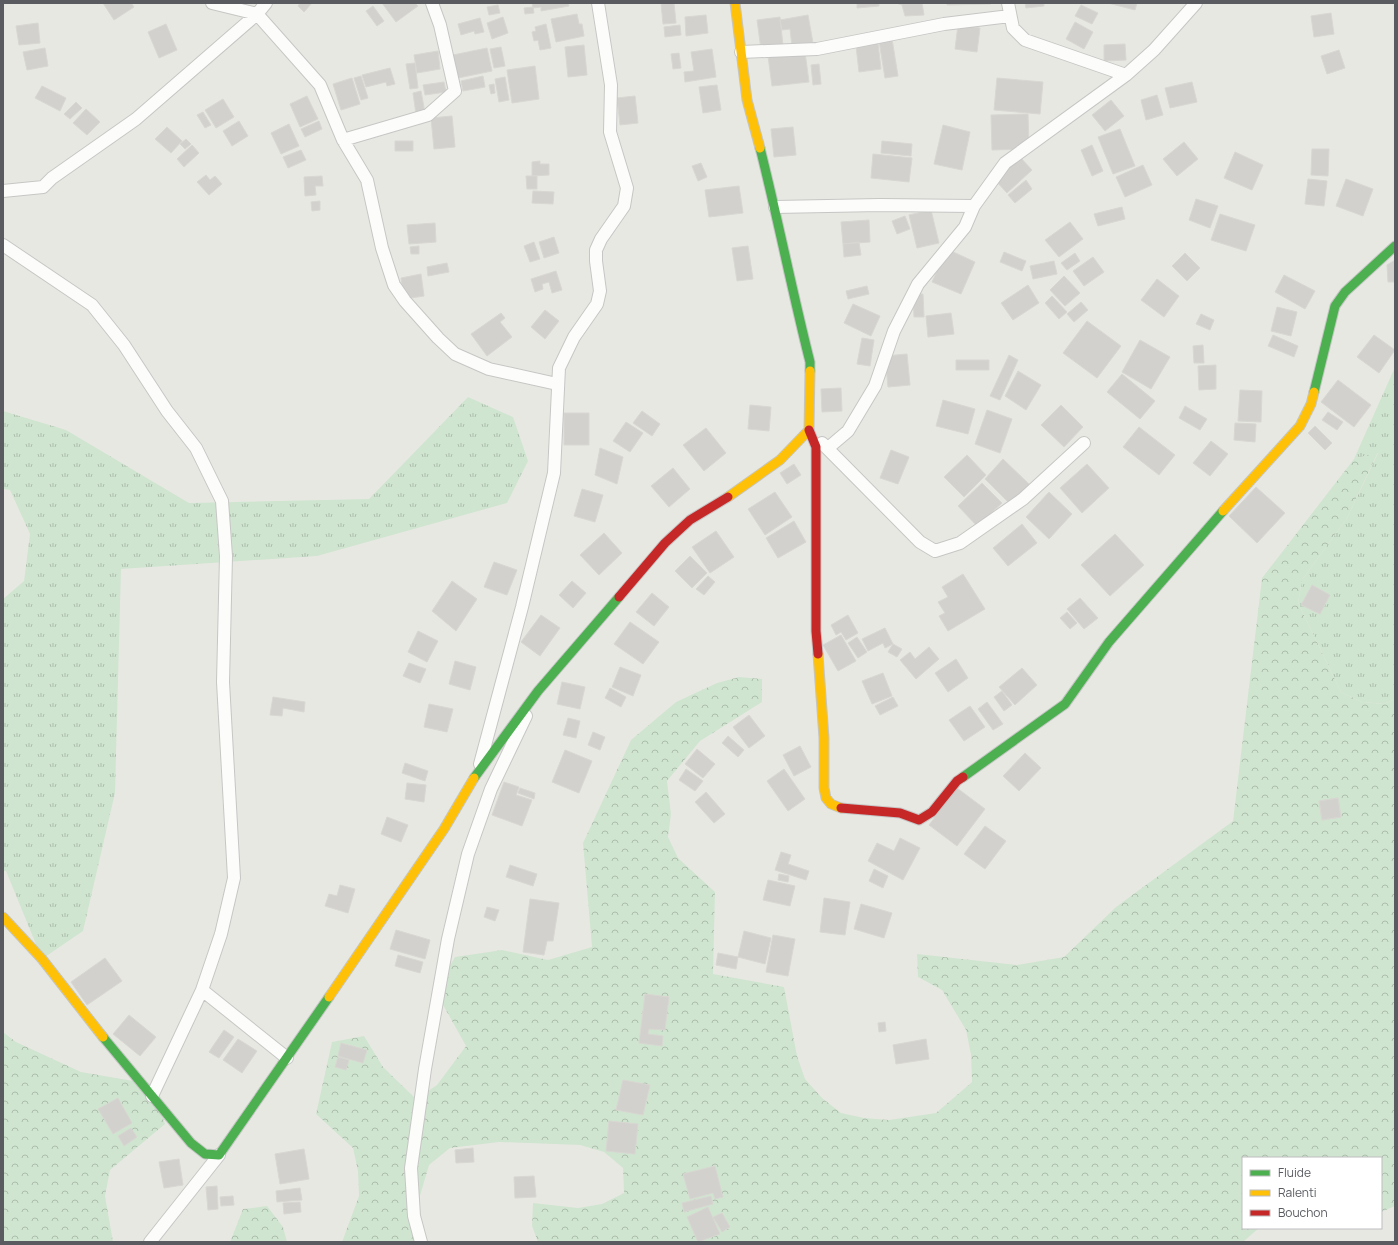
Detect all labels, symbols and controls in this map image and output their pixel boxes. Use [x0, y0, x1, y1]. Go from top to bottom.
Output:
legend [1242, 1157, 1382, 1229]
text: Fluide [1278, 1164, 1311, 1181]
text: Ralenti [1278, 1184, 1317, 1201]
text: Bouchon [1278, 1204, 1328, 1221]

